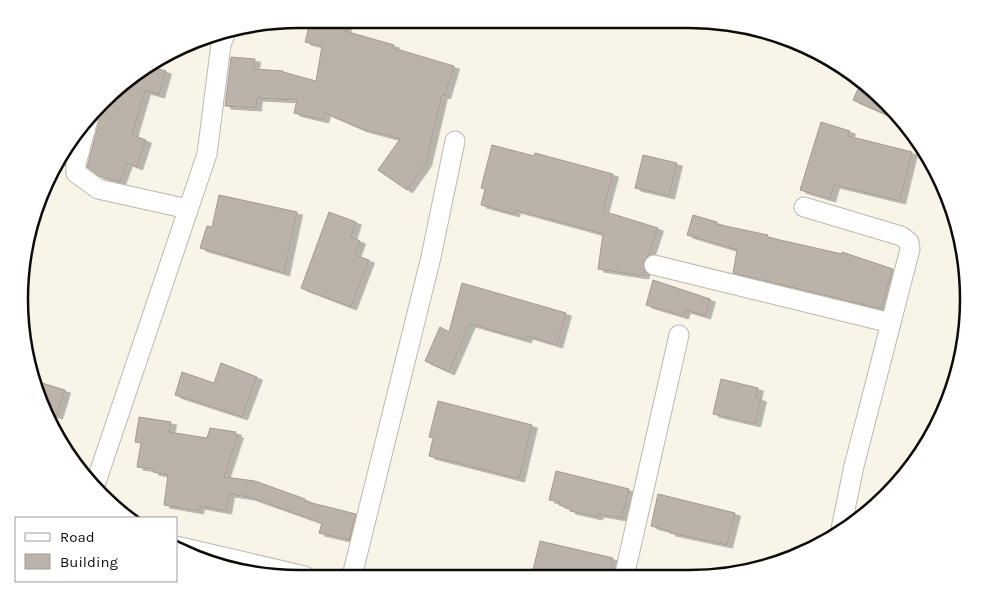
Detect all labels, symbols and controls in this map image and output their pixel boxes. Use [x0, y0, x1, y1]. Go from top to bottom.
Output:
legend [15, 517, 178, 582]
text: Road [60, 528, 95, 546]
text: Building [60, 553, 118, 571]

